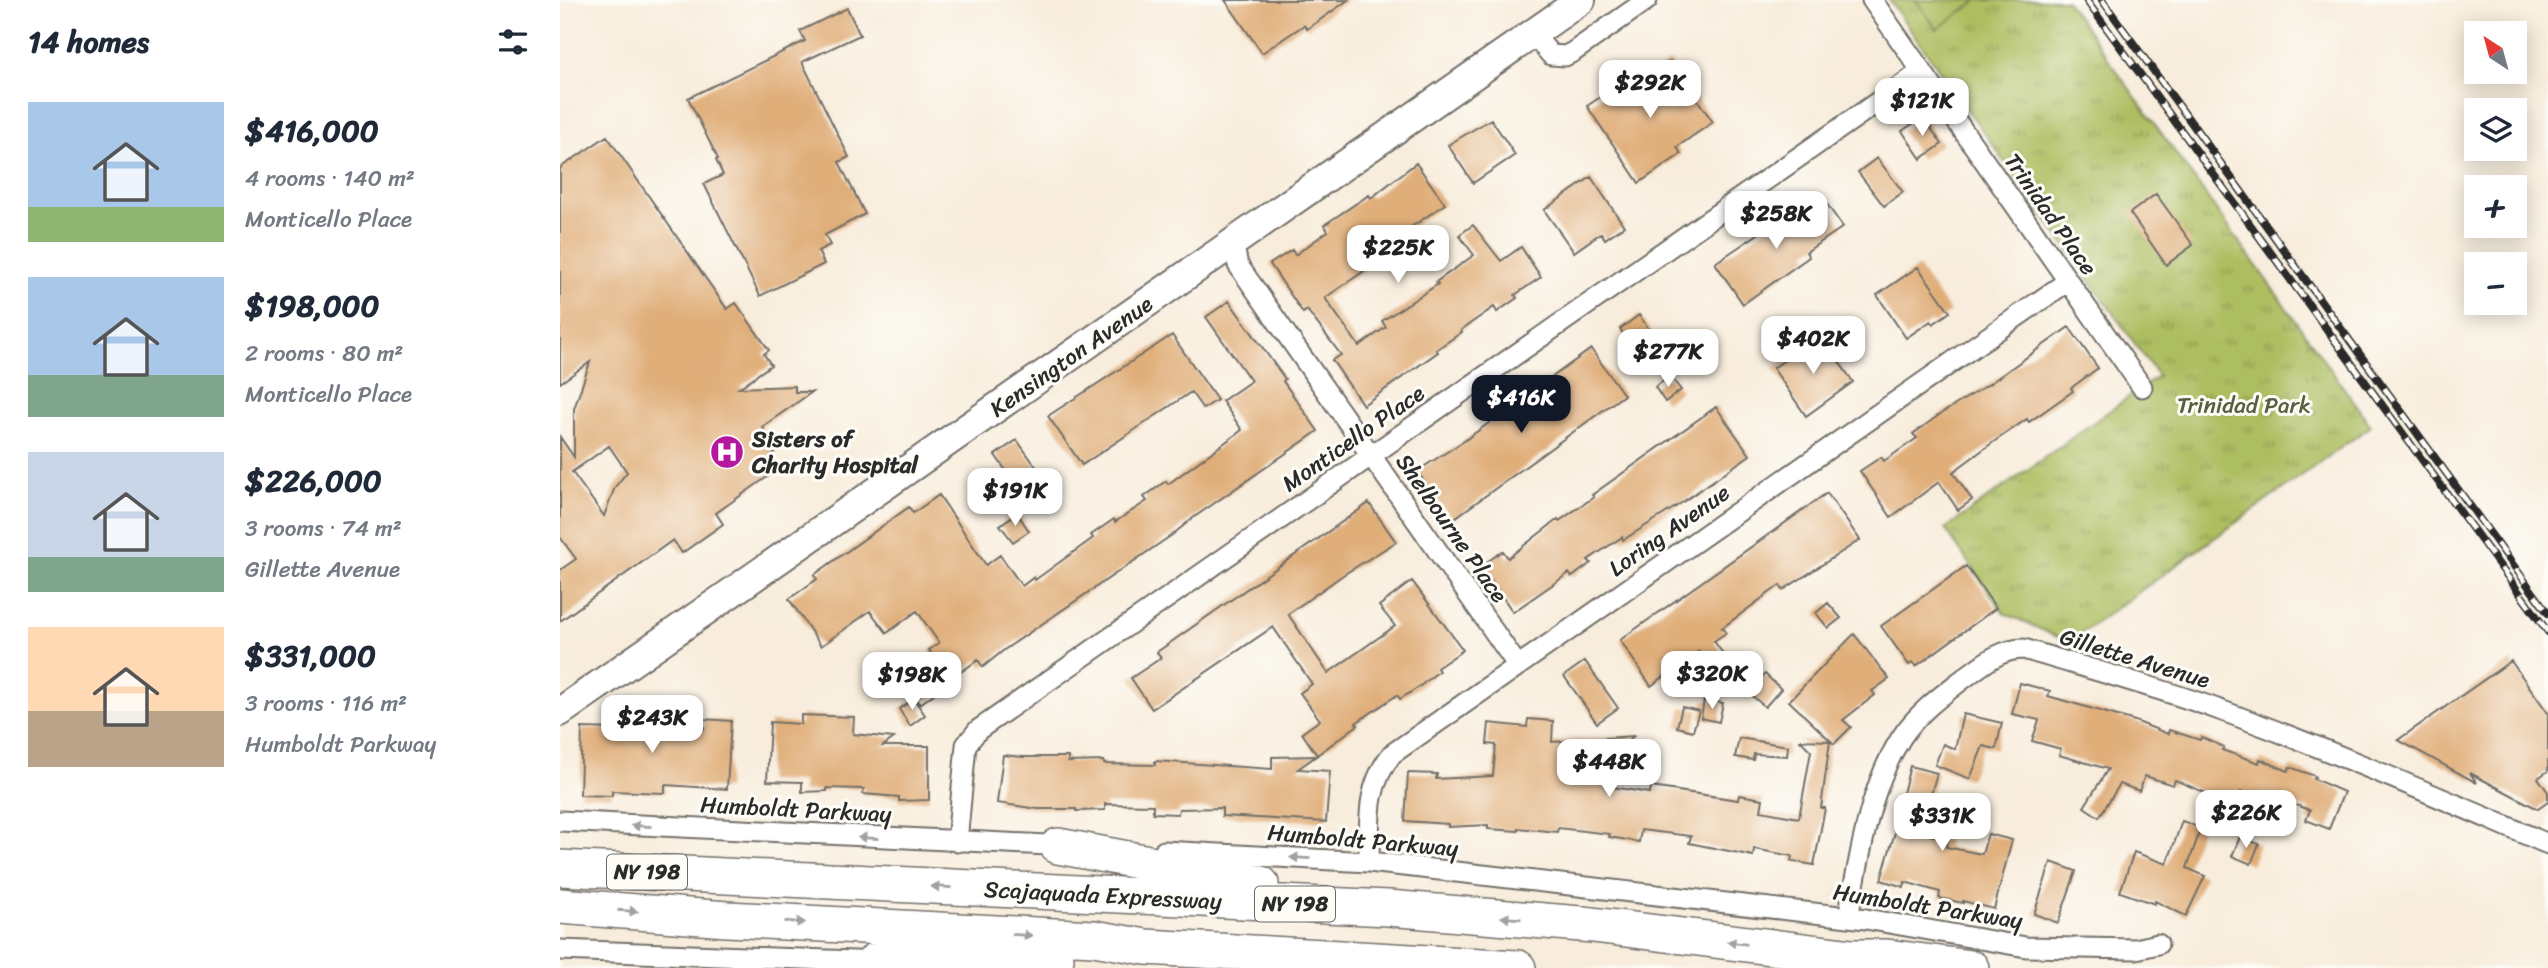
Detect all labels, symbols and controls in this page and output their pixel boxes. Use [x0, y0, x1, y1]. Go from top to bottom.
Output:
text: 14 homes [28, 15, 149, 69]
north arrow [2464, 21, 2527, 84]
map controls [2464, 21, 2527, 315]
icon: filters [494, 23, 532, 61]
pin: $292K [1601, 60, 1699, 120]
text: $292K [1615, 62, 1685, 103]
pin: $121K [1873, 78, 1971, 138]
text: $121K [1891, 80, 1953, 121]
button: layers [2464, 98, 2527, 161]
text: $416,000 [245, 104, 379, 158]
icon: home [84, 130, 168, 214]
street label: Trinidad Place [1993, 144, 2108, 285]
text: 4 rooms · 140 m² [245, 158, 415, 199]
button: + [2464, 175, 2527, 238]
pin: $258K [1727, 191, 1825, 251]
text: $258K [1741, 193, 1811, 234]
text: Monticello Place [245, 199, 412, 240]
pin: $225K [1349, 226, 1447, 285]
text: $225K [1363, 227, 1433, 268]
button: − [2464, 252, 2527, 315]
text: $198,000 [245, 279, 380, 333]
street label: Kensington Avenue [981, 284, 1162, 428]
icon: home [84, 305, 168, 389]
pin: $402K [1764, 316, 1862, 376]
text: $402K [1777, 318, 1849, 359]
pin: $277K [1619, 330, 1717, 389]
text: $277K [1634, 331, 1703, 372]
text: 2 rooms · 80 m² [245, 333, 403, 374]
text: Monticello Place [245, 374, 412, 415]
street label: Monticello Place [1273, 374, 1434, 503]
pin: $416K [1472, 376, 1570, 435]
text: $416K [1488, 377, 1554, 418]
park label: Trinidad Park [2177, 385, 2311, 426]
place label: Sisters of Charity Hospital [751, 419, 919, 486]
hospital icon: Sisters of Charity Hospital [708, 433, 746, 471]
street label: Shelbourne Place [1384, 445, 1519, 612]
text: $226,000 [245, 454, 382, 508]
pin: $191K [966, 468, 1064, 528]
text: $191K [983, 470, 1047, 511]
street label: Loring Avenue [1600, 473, 1739, 588]
icon: home [84, 480, 168, 564]
text: 3 rooms · 74 m² [245, 508, 402, 549]
text: Gillette Avenue [245, 549, 400, 590]
street label: Gillette Avenue [2055, 616, 2215, 701]
text: $331,000 [245, 629, 376, 683]
pin: $198K [863, 652, 961, 712]
pin: $320K [1663, 652, 1761, 711]
text: $320K [1677, 653, 1747, 694]
text: $198K [878, 654, 946, 695]
icon: home [84, 655, 168, 739]
text: 3 rooms · 116 m² [245, 683, 407, 724]
pin: $243K [603, 696, 701, 755]
text: $243K [617, 697, 687, 738]
text: Humboldt Parkway [245, 724, 436, 765]
pin: $448K [1560, 740, 1658, 799]
text: $448K [1573, 741, 1645, 782]
street label: Humboldt Parkway [699, 784, 893, 835]
pin: $226K [2197, 790, 2295, 850]
text: $226K [2211, 792, 2281, 833]
pin: $331K [1893, 794, 1991, 853]
text: $331K [1910, 795, 1974, 836]
street label: Humboldt Parkway [1266, 812, 1460, 869]
one-way arrow [629, 820, 651, 831]
one-way arrow [857, 832, 879, 843]
one-way arrow [1289, 853, 1311, 864]
road number: NY 198 [607, 854, 687, 890]
street label: Scajaquada Expressway [983, 869, 1223, 922]
street label: Humboldt Parkway [1830, 871, 2026, 942]
one-way arrow [930, 882, 952, 893]
road number: NY 198 [1255, 886, 1335, 922]
one-way arrow [617, 906, 639, 917]
one-way arrow [1499, 912, 1521, 923]
one-way arrow [784, 917, 806, 928]
one-way arrow [1012, 929, 1034, 940]
one-way arrow [1726, 937, 1748, 948]

